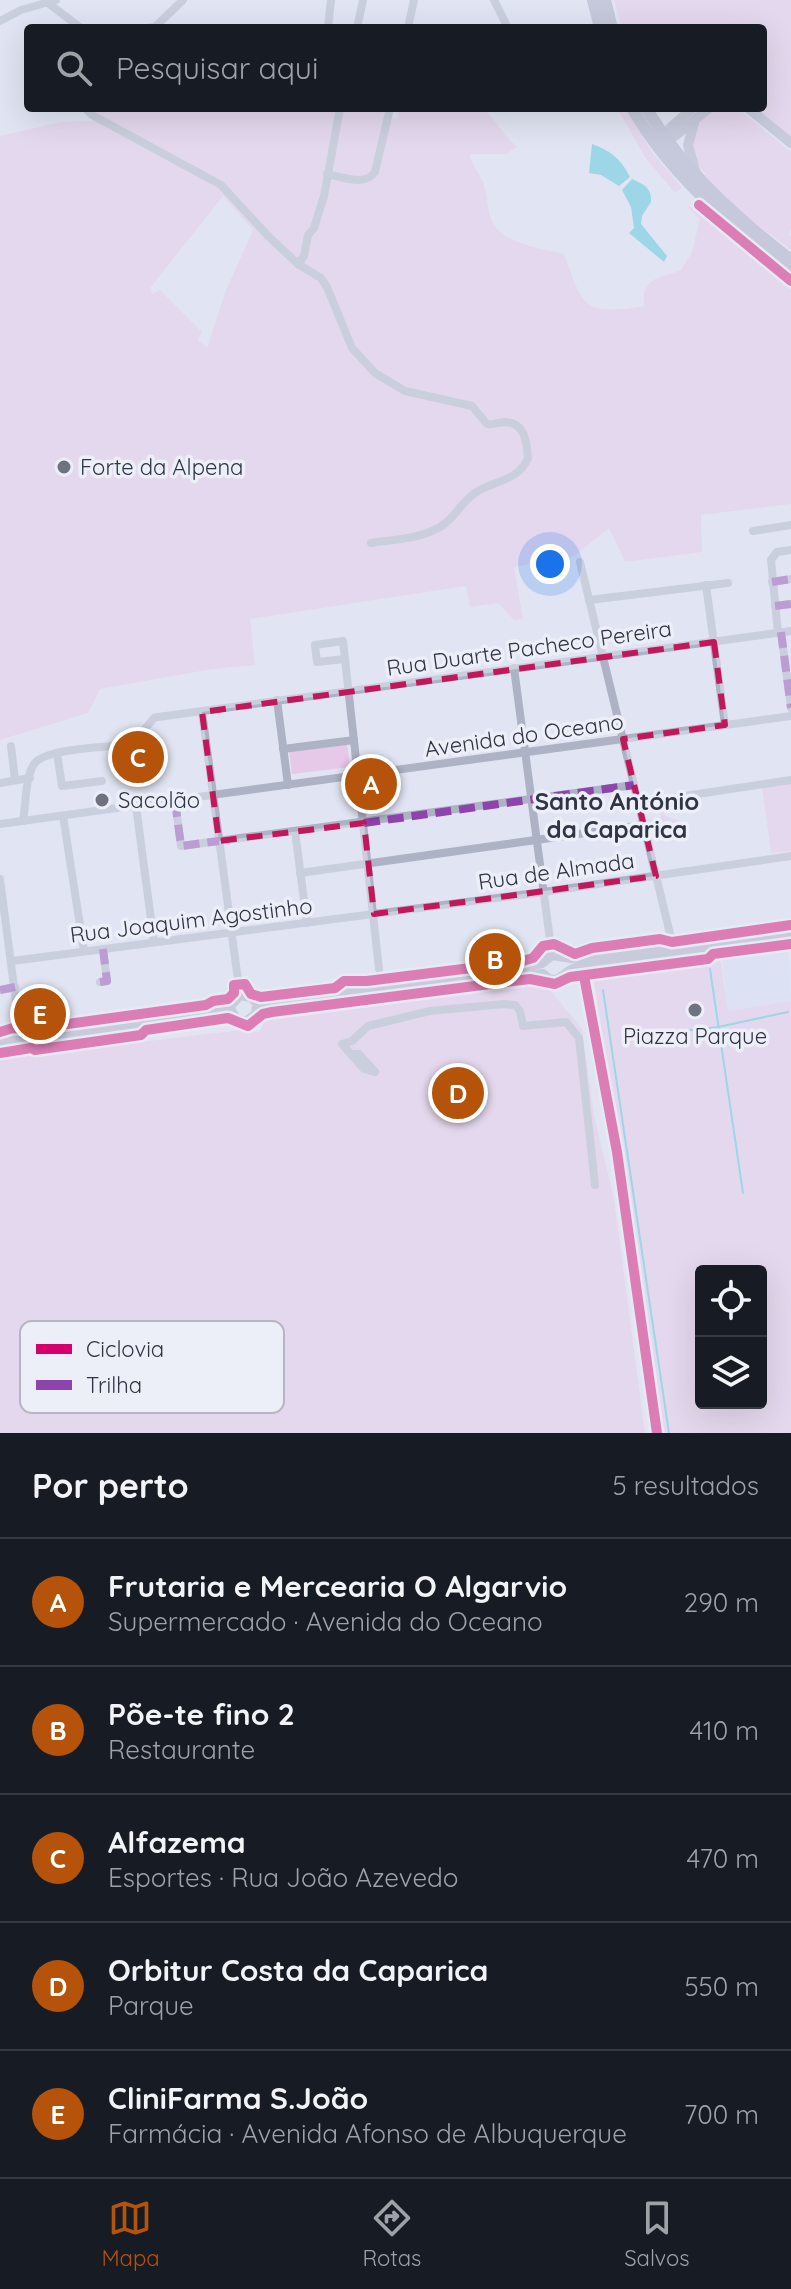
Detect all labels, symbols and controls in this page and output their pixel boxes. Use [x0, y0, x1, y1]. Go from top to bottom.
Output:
search box [24, 24, 767, 112]
icon: search [52, 46, 96, 90]
text: Pesquisar aqui [116, 49, 318, 87]
place label: Forte da Alpena [80, 453, 243, 481]
marker: Forte da Alpena [55, 458, 73, 476]
your location [530, 544, 570, 584]
street label: Rua Duarte Pacheco Pereira [385, 614, 673, 682]
street label: Avenida do Oceano [423, 707, 625, 763]
pin: C [112, 727, 164, 787]
pin: A [345, 754, 397, 814]
place label: Sacolão [118, 786, 200, 814]
district label: Santo António da Caparica [535, 786, 699, 844]
marker: Sacolão [93, 791, 111, 809]
street label: Rua de Almada [476, 846, 636, 896]
street label: Rua Joaquim Agostinho [68, 891, 314, 949]
pin: B [469, 929, 521, 989]
pin: E [14, 984, 66, 1044]
marker: Piazza Parque [686, 1001, 704, 1019]
place label: Piazza Parque [623, 1022, 767, 1050]
pin: D [432, 1063, 484, 1123]
map controls [695, 1265, 767, 1409]
button: locate [695, 1265, 767, 1337]
legend [20, 1321, 284, 1413]
text: Ciclovia [86, 1335, 164, 1363]
button: layers [695, 1337, 767, 1409]
text: Trilha [86, 1371, 142, 1399]
text: Por perto [32, 1464, 189, 1507]
text: 5 resultados [612, 1469, 759, 1502]
text: Frutaria e Mercearia O Algarvio [108, 1567, 567, 1605]
text: A [50, 1586, 66, 1619]
text: 290 m [684, 1586, 759, 1619]
text: Supermercado · Avenida do Oceano [108, 1605, 543, 1638]
text: Põe-te fino 2 [108, 1695, 295, 1733]
text: B [49, 1714, 67, 1747]
text: 410 m [690, 1714, 759, 1747]
text: Restaurante [108, 1733, 255, 1766]
text: Alfazema [108, 1823, 246, 1861]
text: C [50, 1842, 66, 1875]
text: 470 m [686, 1842, 759, 1875]
text: Esportes · Rua João Azevedo [108, 1861, 459, 1894]
text: Orbitur Costa da Caparica [108, 1951, 488, 1989]
text: D [49, 1970, 67, 2003]
text: 550 m [684, 1970, 759, 2003]
text: Parque [108, 1989, 194, 2022]
text: CliniFarma S.João [108, 2079, 368, 2117]
text: E [51, 2098, 65, 2131]
text: 700 m [684, 2098, 759, 2131]
text: Farmácia · Avenida Afonso de Albuquerque [108, 2117, 627, 2150]
tab: Mapa [101, 2196, 160, 2272]
tab: Rotas [362, 2196, 421, 2272]
tab: Salvos [624, 2196, 690, 2272]

